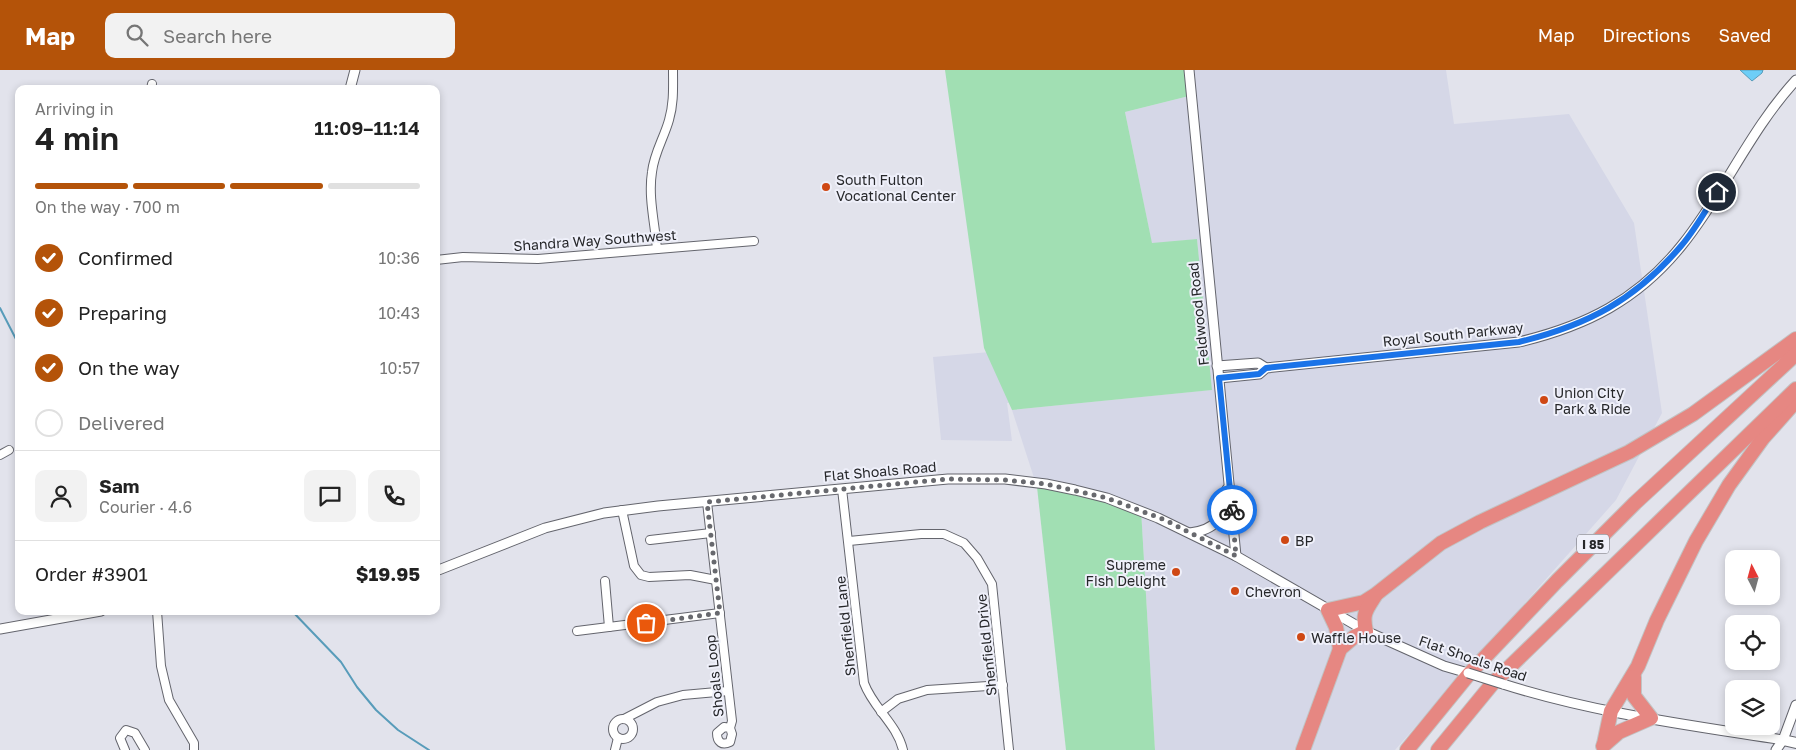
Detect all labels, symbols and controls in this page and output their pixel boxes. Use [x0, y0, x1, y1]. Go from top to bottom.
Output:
search box [105, 13, 455, 58]
text: Map [25, 21, 75, 50]
icon: search [123, 21, 151, 49]
text: Search here [163, 24, 272, 47]
text: Map [1538, 24, 1574, 46]
text: Directions [1602, 24, 1690, 46]
text: Saved [1718, 24, 1771, 46]
text: Arriving in [35, 99, 114, 119]
text: 11:09–11:14 [314, 116, 420, 139]
text: 4 min [35, 119, 119, 157]
place label: South Fulton Vocational Center [836, 171, 956, 204]
pin [1696, 171, 1738, 213]
icon: home [1703, 178, 1731, 206]
marker: South Fulton Vocational Center [820, 181, 832, 193]
text: On the way · 700 m [35, 197, 180, 217]
street label: Shandra Way Southwest [513, 226, 677, 254]
icon: check [35, 244, 63, 272]
text: Confirmed [78, 246, 173, 269]
text: 10:36 [378, 248, 420, 268]
street label: Feldwood Road [1184, 262, 1212, 366]
icon: check [35, 299, 63, 327]
text: Preparing [78, 301, 167, 324]
text: 10:43 [378, 303, 420, 323]
street label: Royal South Parkway [1382, 318, 1524, 350]
icon: check [35, 354, 63, 382]
text: On the way [78, 356, 180, 379]
text: 10:57 [380, 358, 420, 378]
place label: Union City Park & Ride [1554, 384, 1631, 417]
marker: Union City Park & Ride [1538, 394, 1550, 406]
text: Delivered [78, 411, 165, 434]
street label: Flat Shoals Road [823, 458, 937, 484]
button: person [35, 470, 87, 522]
button: chat [304, 470, 356, 522]
button: phone [368, 470, 420, 522]
text: Sam [99, 474, 139, 497]
courier [1207, 485, 1257, 535]
icon: bike [1218, 496, 1246, 524]
text: Courier · 4.6 [99, 497, 192, 517]
place label: BP [1295, 532, 1314, 549]
marker: BP [1279, 534, 1291, 546]
road number: I 85 [1577, 534, 1609, 554]
north arrow [1725, 550, 1780, 605]
map controls [1725, 550, 1780, 735]
place label: Supreme Fish Delight [1086, 556, 1166, 589]
text: Order #3901 [35, 562, 148, 585]
text: $19.95 [356, 562, 420, 585]
marker: Supreme Fish Delight [1170, 566, 1182, 578]
street label: Shenfield Lane [831, 575, 859, 677]
place label: Chevron [1245, 583, 1301, 600]
marker: Chevron [1229, 585, 1241, 597]
street label: Shenfield Drive [972, 593, 1000, 697]
pin [625, 602, 667, 644]
icon: bag [632, 609, 660, 637]
button: locate [1725, 615, 1780, 670]
place label: Waffle House [1311, 629, 1401, 646]
marker: Waffle House [1295, 631, 1307, 643]
street label: Flat Shoals Road [1417, 632, 1529, 684]
street label: Shoals Loop [701, 634, 727, 718]
button: layers [1725, 680, 1780, 735]

